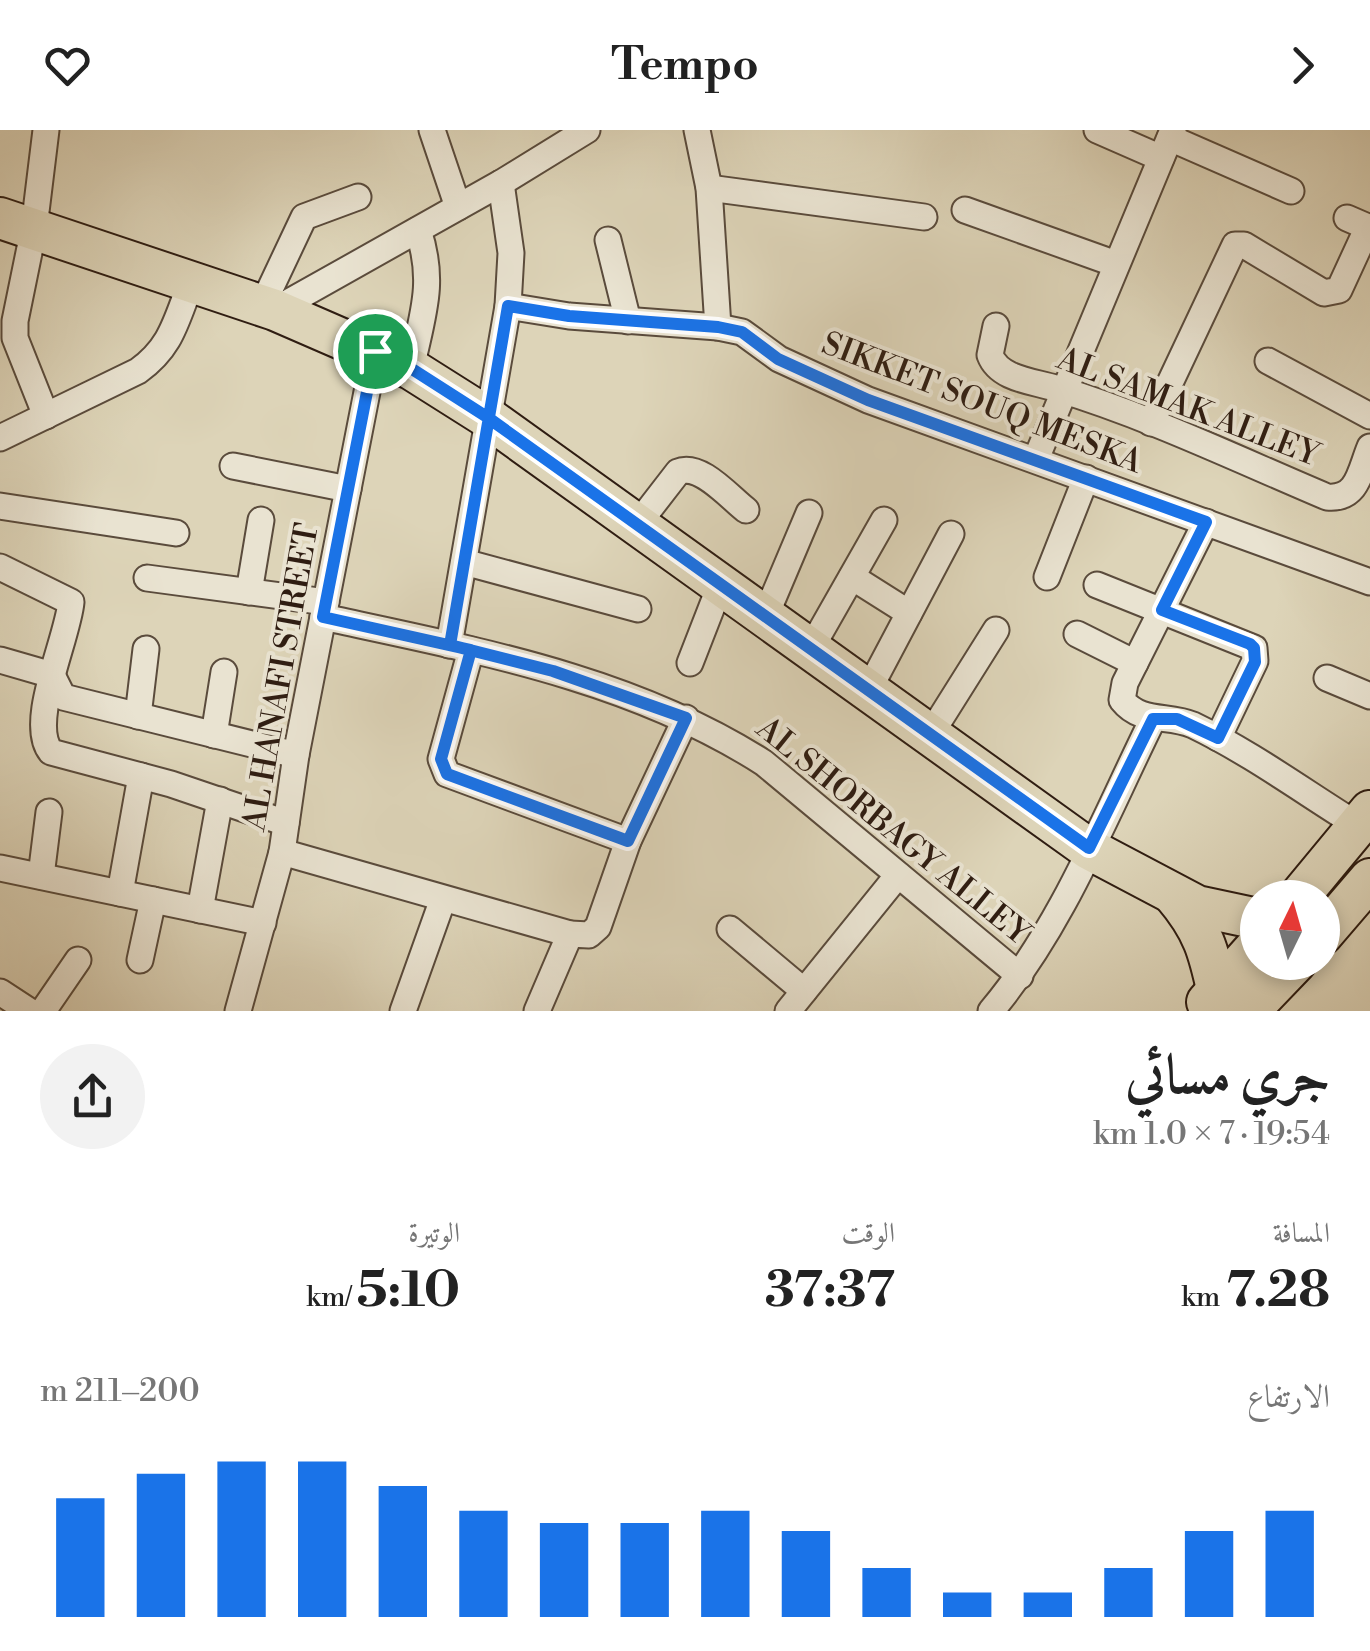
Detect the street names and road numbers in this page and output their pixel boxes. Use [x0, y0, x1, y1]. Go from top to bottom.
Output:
street label: SIKKET SOUQ MESKA [816, 323, 1149, 483]
street label: AL SAMAK ALLEY [1051, 338, 1326, 476]
street label: AL HANAFI STREET [234, 520, 328, 835]
street label: AL SHORBAGY ALLEY [747, 708, 1039, 955]

